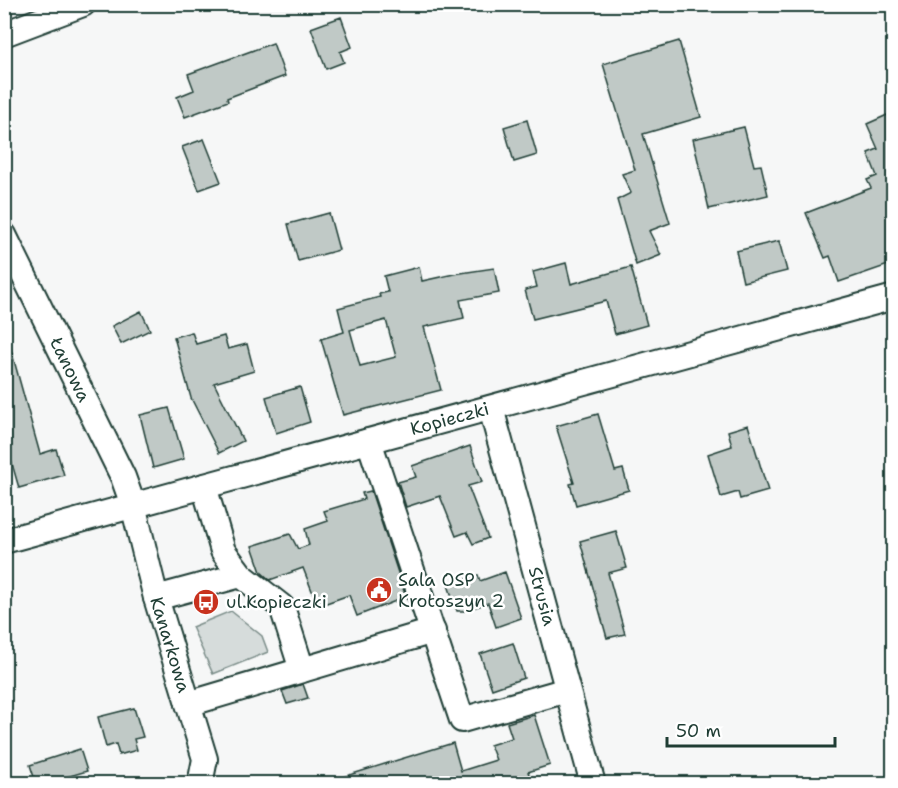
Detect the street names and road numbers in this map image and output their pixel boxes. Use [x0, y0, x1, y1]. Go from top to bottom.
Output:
street label: Łanowa [44, 332, 96, 406]
street label: Kopieczki [407, 397, 492, 441]
street label: Strusia [523, 564, 562, 628]
street label: Kanarkowa [144, 594, 196, 695]

